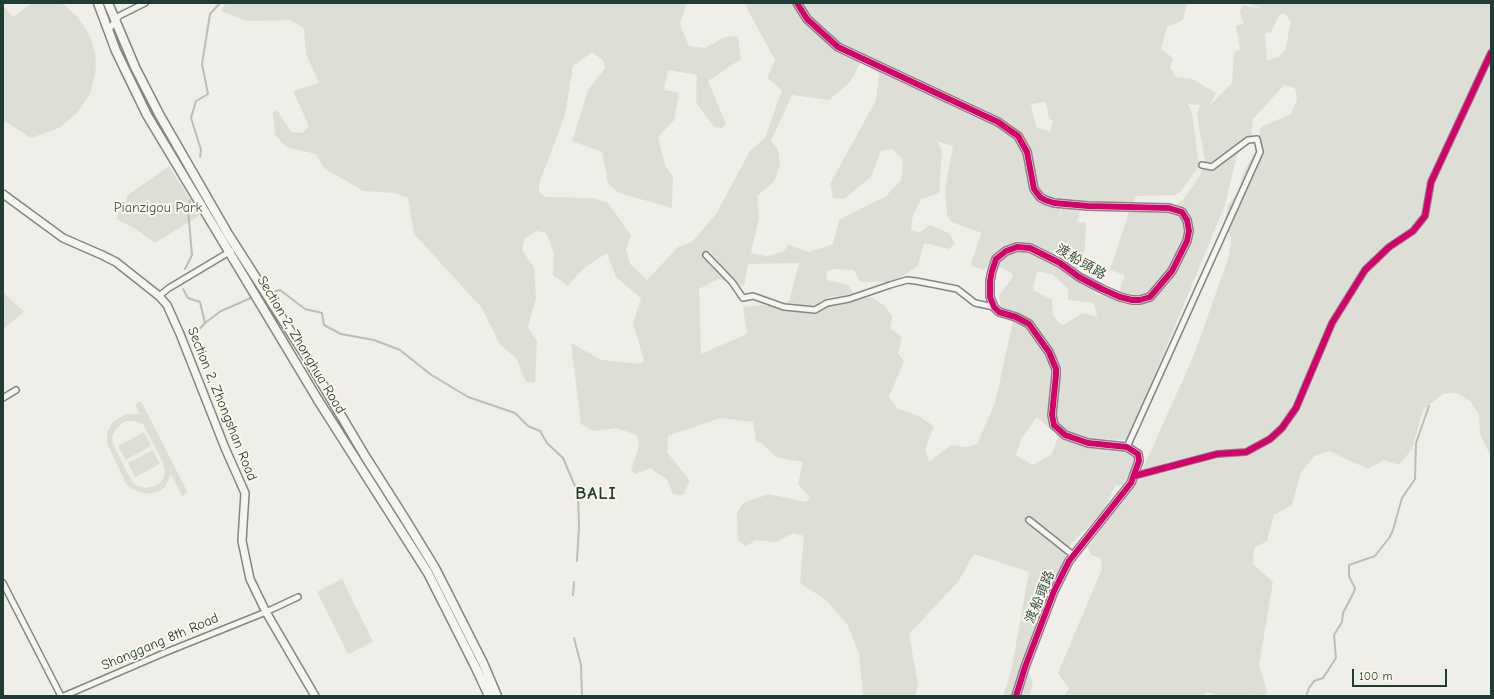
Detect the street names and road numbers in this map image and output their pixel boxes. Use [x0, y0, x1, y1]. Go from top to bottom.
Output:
street label: 渡船頭路 [1053, 240, 1109, 284]
street label: Section 2, Zhonghua Road [253, 273, 349, 417]
street label: Section 2, Zhongshan Road [183, 325, 261, 483]
street label: 渡船頭路 [1021, 568, 1059, 626]
street label: Shanggang 8th Road [99, 610, 221, 674]

